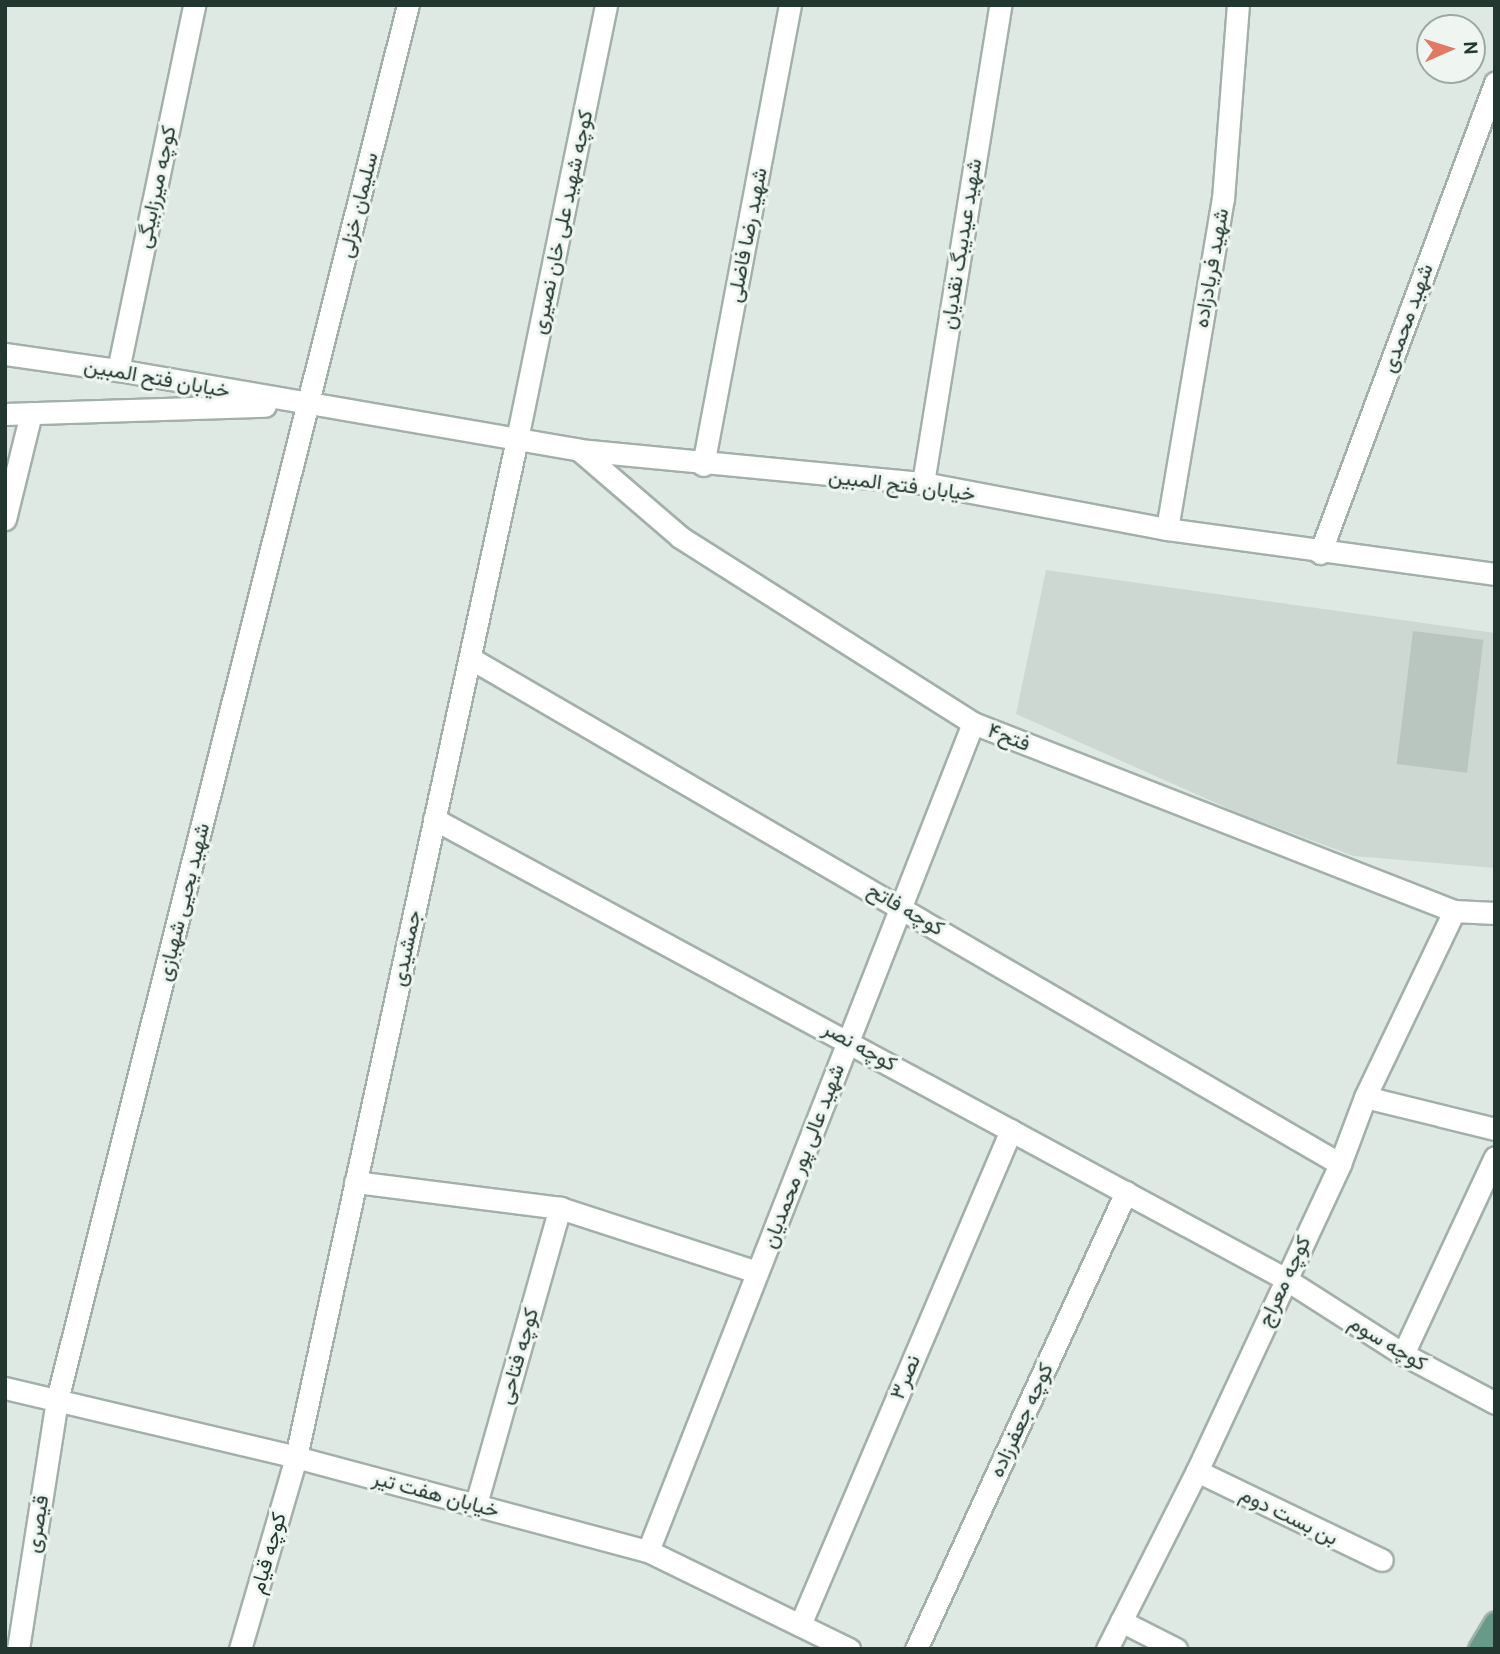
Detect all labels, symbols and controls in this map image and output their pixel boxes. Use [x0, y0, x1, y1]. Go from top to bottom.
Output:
north arrow [1416, 14, 1486, 84]
text: N [1459, 41, 1482, 55]
street label: کوچه شهید علی خان نصیری [526, 108, 598, 336]
street label: کوچه میرزابیگی [131, 124, 181, 250]
street label: سلیمان خزلی [333, 150, 383, 260]
street label: شهید عیدیبگ نقدیان [935, 157, 987, 331]
street label: شهید رضا فاضلی [722, 165, 772, 305]
street label: شهید فریادزاده [1188, 206, 1234, 330]
street label: شهید محمدی [1376, 260, 1438, 376]
street label: خیابان فتح المبین [82, 353, 232, 403]
street label: خیابان فتح المبین [827, 463, 977, 507]
street label: فتح۴ [984, 717, 1034, 757]
street label: شهید یحیی شهبازی [151, 820, 215, 984]
street label: کوچه فاتح [863, 877, 949, 941]
street label: جمشیدی [386, 908, 426, 988]
street label: کوچه نصر [819, 1015, 901, 1077]
street label: شهید عالی پور محمدیان [756, 1060, 850, 1252]
street label: کوچه معراج [1252, 1232, 1316, 1330]
street label: کوچه فتاحی [492, 1305, 544, 1407]
street label: کوچه سوم [1344, 1310, 1432, 1376]
street label: نصر۳ [884, 1351, 926, 1403]
street label: کوچه جعفرزاده [984, 1359, 1058, 1481]
street label: خیابان هفت تیر [370, 1465, 502, 1523]
street label: بن بست دوم [1236, 1481, 1342, 1551]
street label: قیصری [20, 1493, 54, 1555]
street label: کوچه قیام [244, 1509, 292, 1597]

